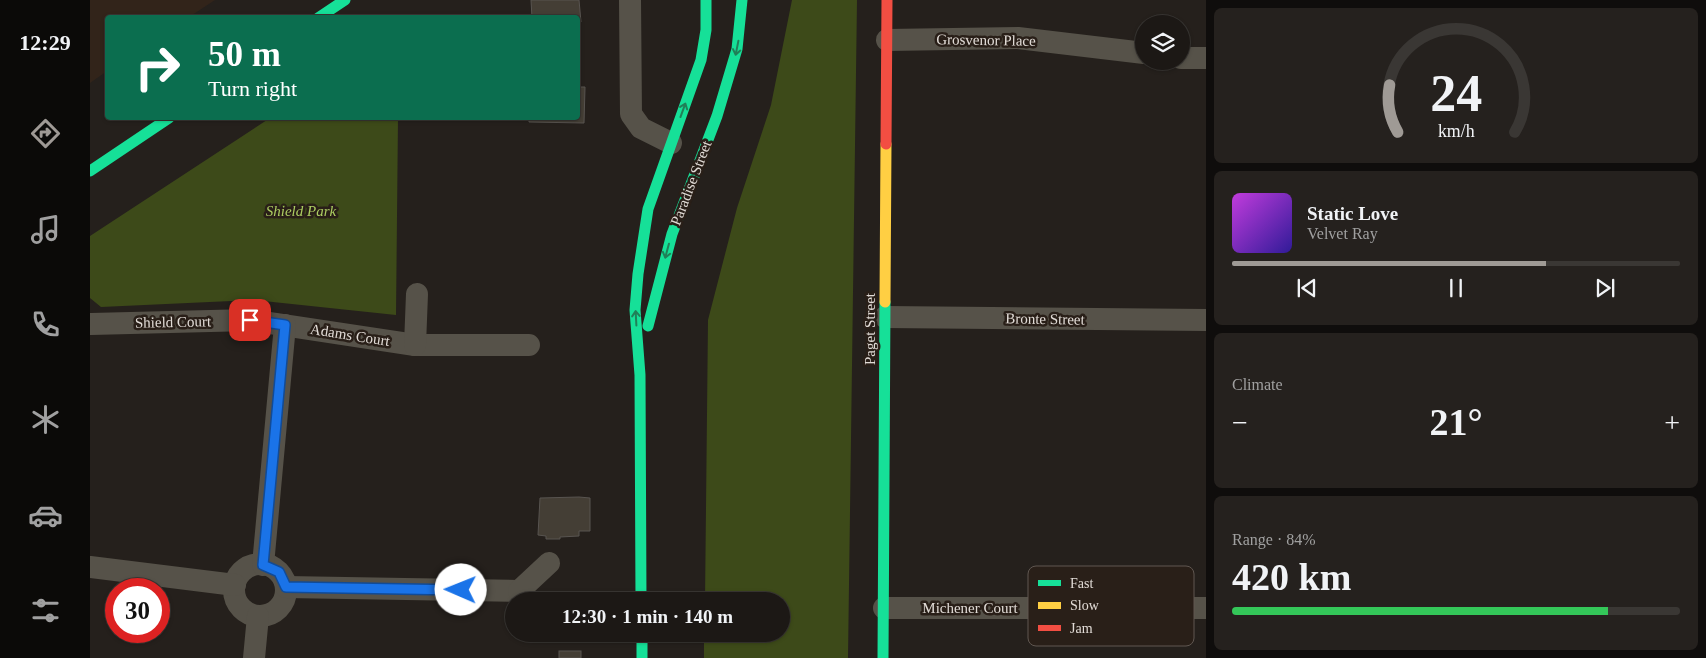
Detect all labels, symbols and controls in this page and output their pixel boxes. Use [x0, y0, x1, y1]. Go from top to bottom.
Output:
map controls [1135, 15, 1190, 70]
button: layers [1135, 15, 1190, 70]
text: 12:29 [19, 30, 71, 55]
street label: Grosvenor Place [936, 31, 1036, 49]
icon: right [125, 35, 190, 100]
text: 50 m [208, 35, 281, 74]
one-way arrow [731, 40, 741, 56]
text: 24 [1430, 65, 1482, 122]
text: Turn right [208, 76, 297, 101]
one-way arrow [679, 103, 688, 118]
icon: directions [28, 116, 63, 151]
text: km/h [1438, 121, 1474, 141]
street label: Paradise Street [667, 138, 715, 228]
park label: Shield Park [266, 203, 337, 219]
text: Static Love [1307, 203, 1398, 224]
icon: music [28, 212, 63, 247]
text: Velvet Ray [1307, 225, 1378, 242]
one-way arrow [662, 243, 671, 259]
icon: previous [1293, 274, 1321, 302]
icon: pause [1442, 274, 1470, 302]
icon: next [1591, 274, 1619, 302]
street label: Paget Street [862, 292, 878, 365]
pin [229, 299, 271, 341]
icon: arrive [236, 306, 264, 334]
icon: phone [28, 307, 63, 342]
one-way arrow [632, 310, 641, 326]
street label: Bronte Street [1005, 310, 1086, 328]
street label: Shield Court [135, 313, 212, 331]
street label: Adams Court [309, 321, 392, 349]
text: Climate [1232, 376, 1283, 393]
text: 21° [1429, 401, 1483, 443]
icon: climate [28, 402, 63, 437]
text: − [1232, 407, 1248, 438]
text: + [1664, 407, 1680, 438]
icon: car [28, 498, 63, 533]
text: Range · 84% [1232, 531, 1316, 548]
text: 420 km [1232, 556, 1351, 598]
position arrow [434, 563, 486, 615]
legend [1028, 566, 1194, 646]
text: Fast [1070, 576, 1093, 591]
speed limit sign: 30 [105, 578, 170, 643]
icon: filters [28, 593, 63, 628]
text: Slow [1070, 598, 1100, 613]
street label: Michener Court [922, 600, 1019, 616]
text: 12:30 · 1 min · 140 m [562, 606, 733, 627]
text: Jam [1070, 621, 1093, 636]

